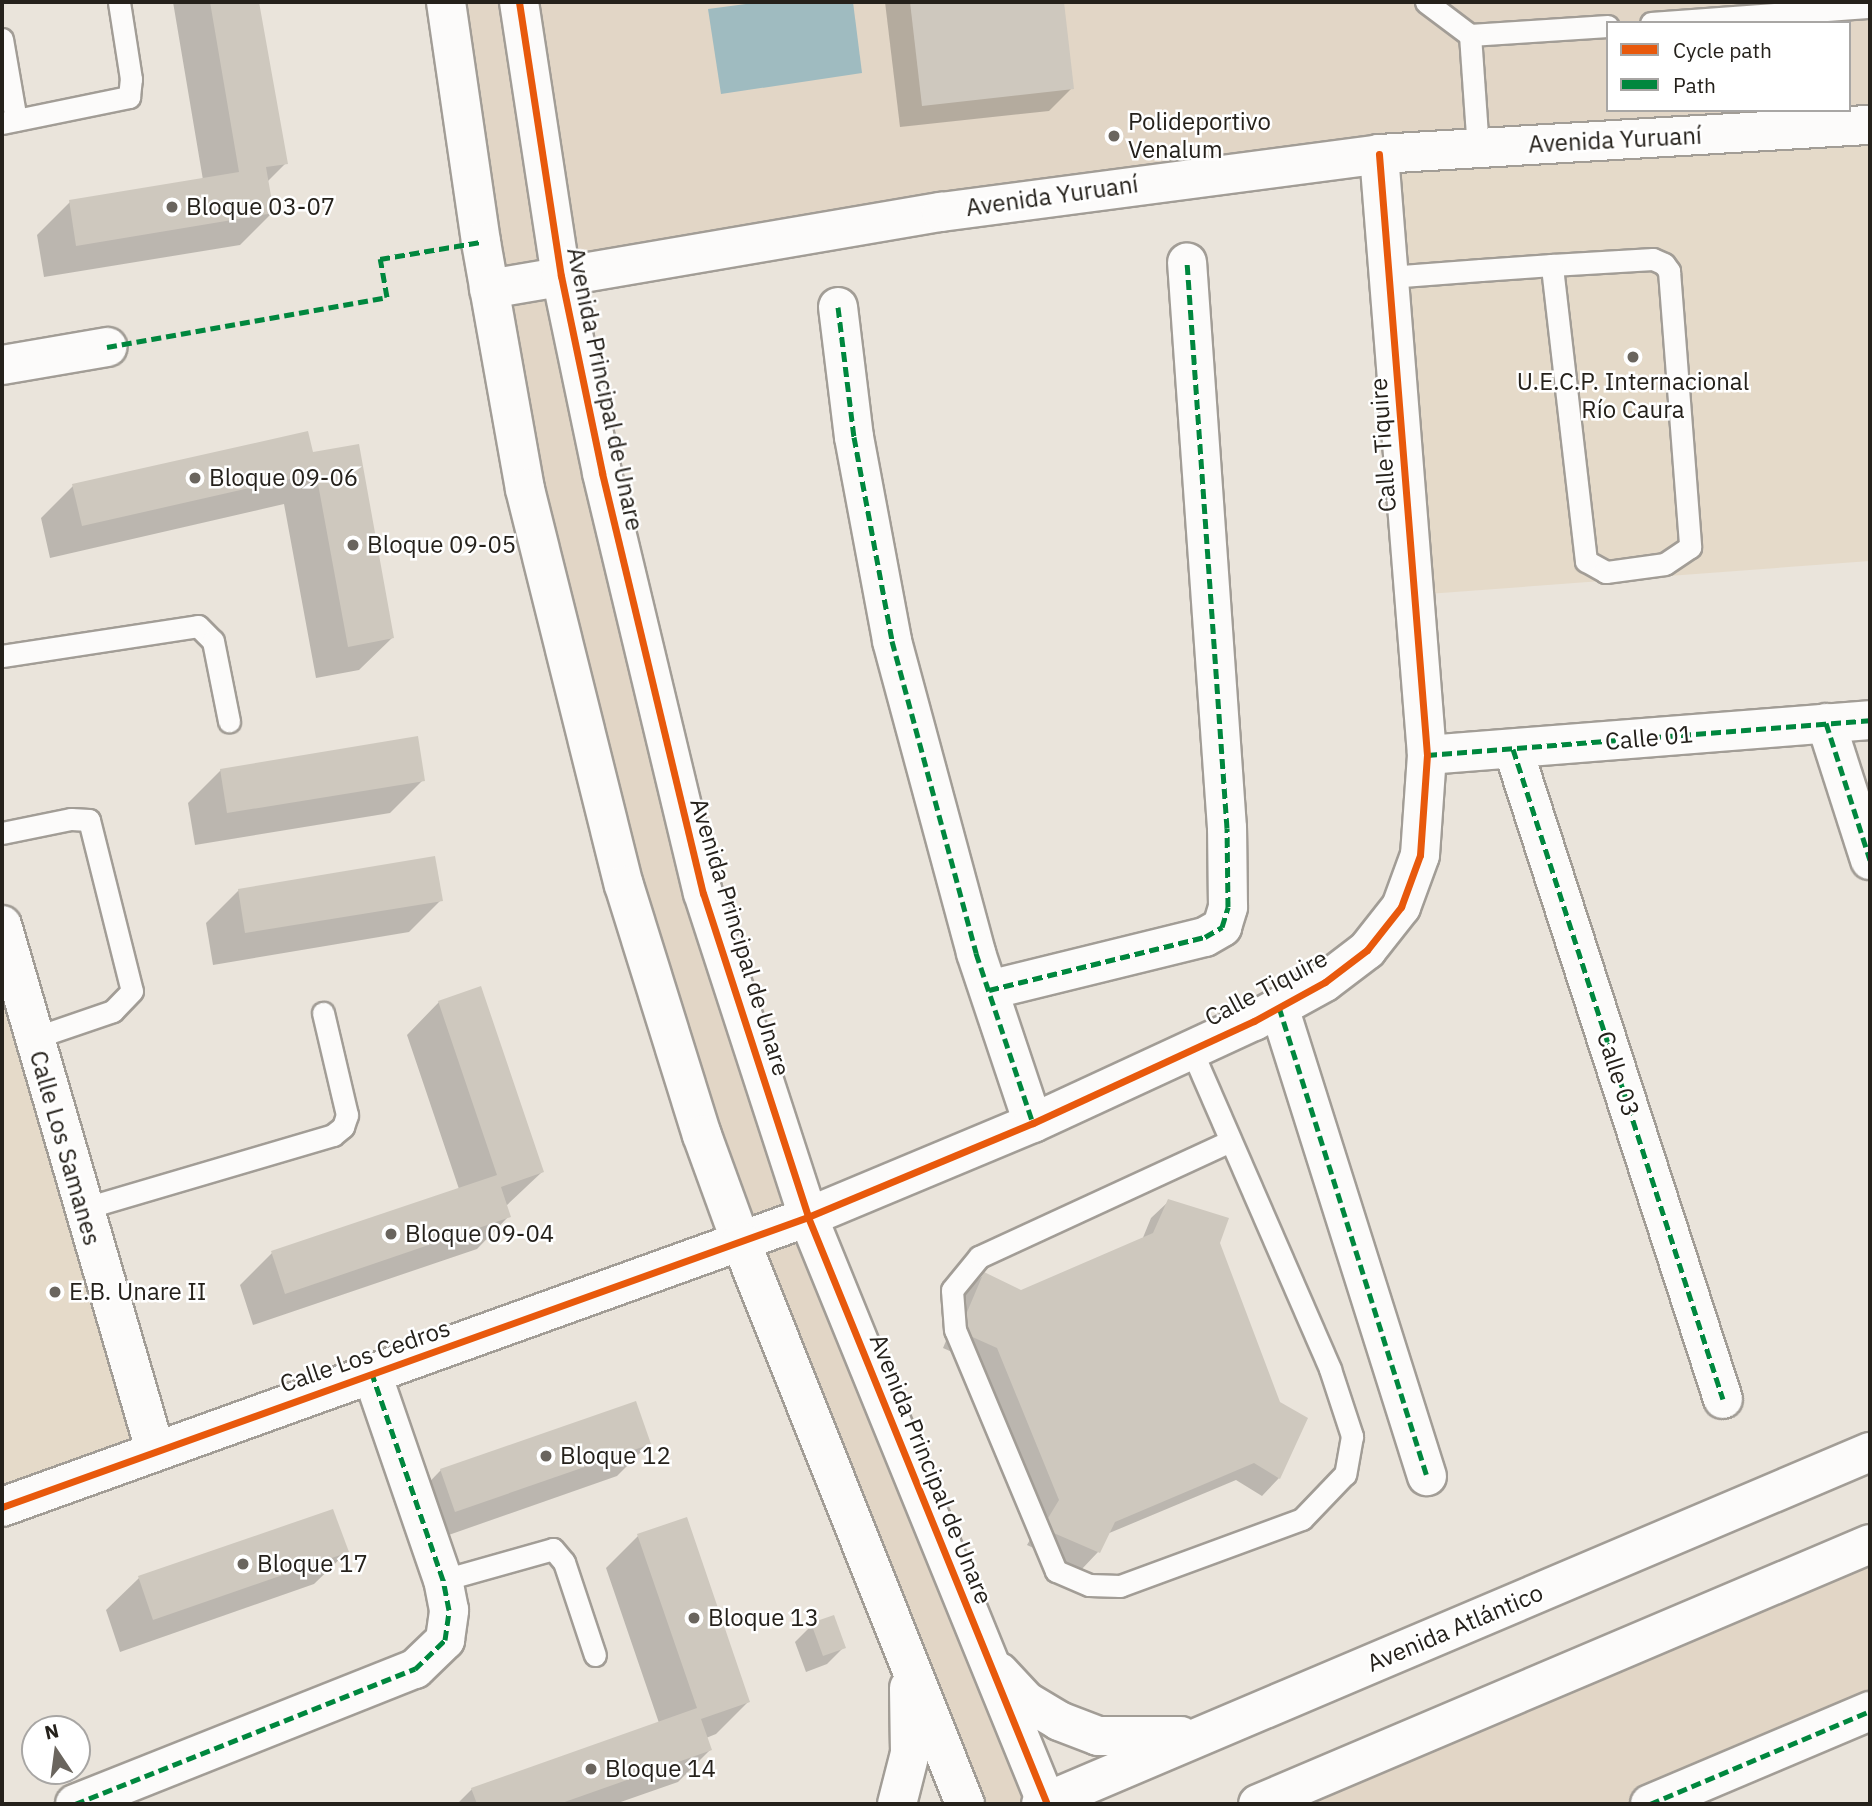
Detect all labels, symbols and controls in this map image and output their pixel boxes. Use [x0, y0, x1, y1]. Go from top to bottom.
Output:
legend [1606, 21, 1851, 112]
text: Cycle path [1673, 36, 1772, 64]
text: Path [1673, 71, 1716, 99]
place label: Polideportivo Venalum [1128, 108, 1271, 164]
street label: Avenida Yuruaní [1527, 121, 1703, 159]
marker: Polideportivo Venalum [1106, 128, 1122, 144]
street label: Avenida Yuruaní [964, 170, 1140, 222]
place label: Bloque 03-07 [186, 193, 335, 221]
marker: Bloque 03-07 [164, 199, 180, 215]
street label: Avenida Principal de Unare [561, 245, 649, 533]
marker: U.E.C.P. Internacional Río Caura [1625, 349, 1641, 365]
place label: U.E.C.P. Internacional Río Caura [1517, 368, 1749, 424]
street label: Calle Tiquire [1364, 377, 1402, 513]
place label: Bloque 09-06 [209, 464, 358, 492]
marker: Bloque 09-06 [187, 470, 203, 486]
place label: Bloque 09-05 [367, 531, 516, 559]
marker: Bloque 09-05 [345, 537, 361, 553]
street label: Calle 01 [1604, 720, 1694, 756]
street label: Avenida Principal de Unare [684, 795, 796, 1079]
street label: Calle Tiquire [1200, 944, 1332, 1032]
street label: Calle 03 [1591, 1028, 1645, 1120]
street label: Calle Los Samanes [23, 1047, 107, 1249]
place label: Bloque 09-04 [405, 1220, 554, 1248]
marker: Bloque 09-04 [383, 1226, 399, 1242]
place label: E.B. Unare II [69, 1278, 206, 1306]
marker: E.B. Unare II [47, 1284, 63, 1300]
street label: Calle Los Cedros [276, 1313, 454, 1399]
street label: Avenida Principal de Unare [864, 1330, 998, 1608]
place label: Bloque 12 [560, 1442, 671, 1470]
marker: Bloque 12 [538, 1448, 554, 1464]
place label: Bloque 17 [257, 1550, 368, 1578]
marker: Bloque 17 [235, 1556, 251, 1572]
street label: Avenida Atlántico [1363, 1578, 1547, 1678]
place label: Bloque 13 [708, 1604, 819, 1632]
marker: Bloque 13 [686, 1610, 702, 1626]
north arrow [21, 1715, 91, 1785]
text: N [42, 1718, 61, 1745]
place label: Bloque 14 [605, 1755, 716, 1783]
marker: Bloque 14 [583, 1761, 599, 1777]

